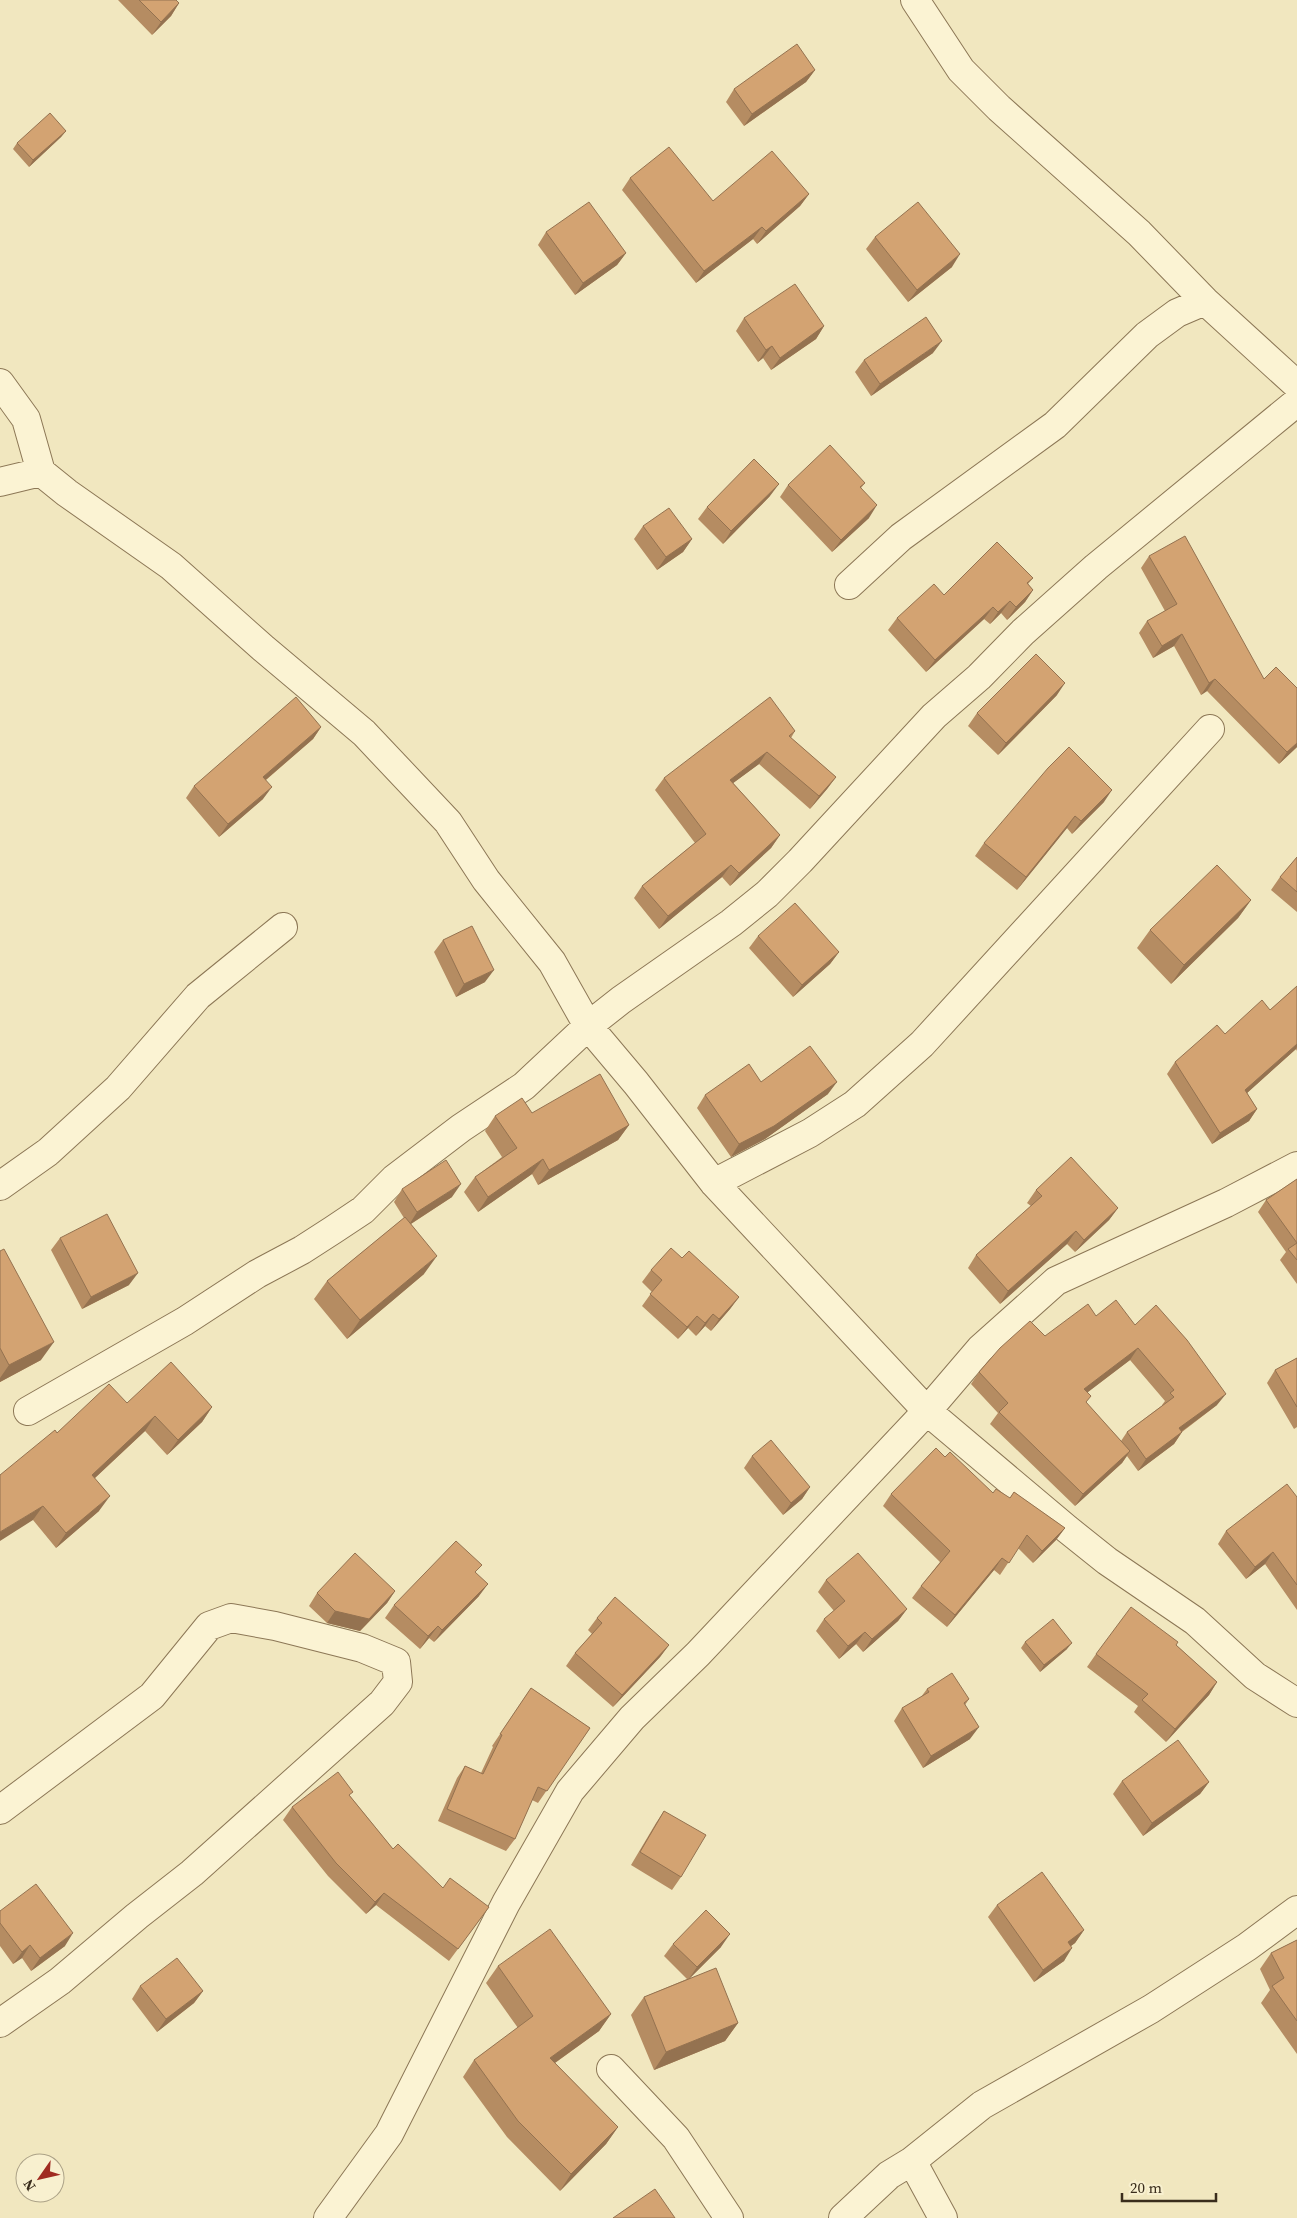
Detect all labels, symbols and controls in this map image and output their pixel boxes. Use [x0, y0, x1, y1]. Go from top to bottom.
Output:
north arrow [15, 2153, 65, 2203]
scale bar [1122, 2170, 1216, 2202]
text: N [18, 2175, 40, 2195]
text: 20 m [1130, 2177, 1162, 2198]

